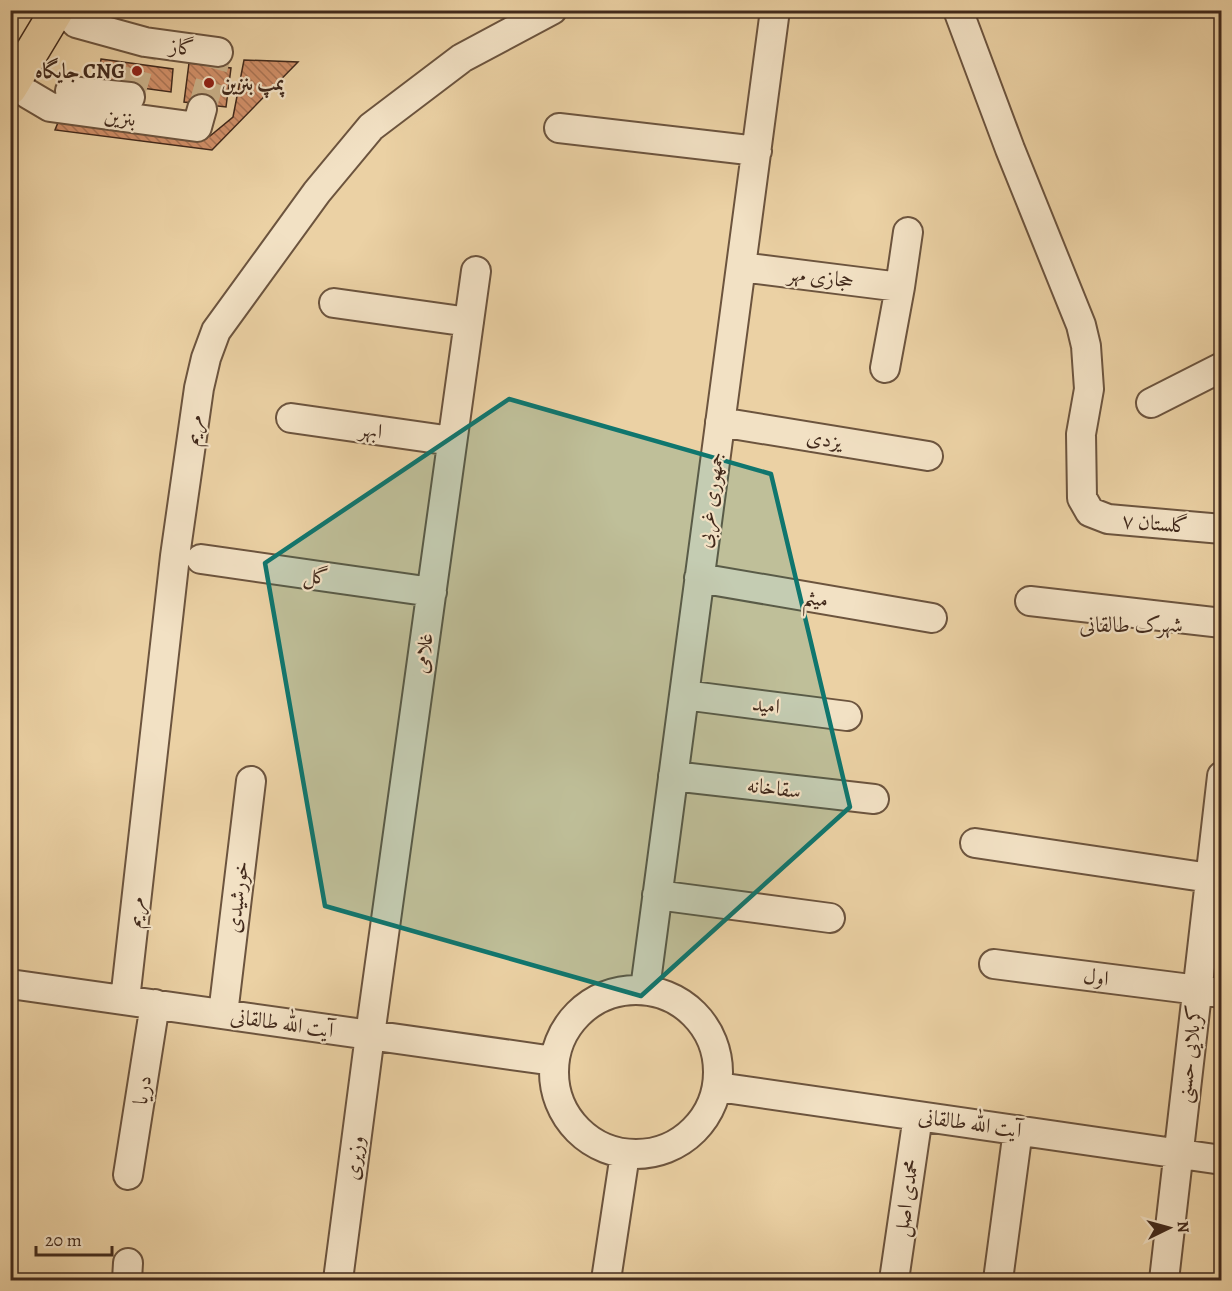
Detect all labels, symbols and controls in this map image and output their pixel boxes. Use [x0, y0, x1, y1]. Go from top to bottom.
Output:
street label: گاز [166, 31, 196, 63]
place label: جایگاه CNG [35, 57, 125, 85]
marker: جایگاه CNG [130, 64, 144, 78]
place label: پمپ بنزین [221, 69, 285, 99]
marker: پمپ بنزین [202, 76, 216, 90]
street label: بنزین [102, 101, 138, 133]
street label: حجازی مهر [784, 259, 856, 295]
street label: مریم [177, 412, 213, 448]
street label: ابهر [356, 414, 384, 445]
street label: یزدی [804, 422, 846, 456]
street label: جمهوری غربی [689, 450, 732, 550]
street label: گلستان ۷ [1121, 506, 1189, 540]
street label: گل [302, 560, 330, 593]
street label: میثم [800, 582, 831, 621]
district label: شهرک طالقانی [1079, 610, 1183, 640]
street label: غلامی [406, 631, 440, 675]
street label: امید [751, 689, 781, 721]
street label: سقاخانه [745, 771, 803, 805]
street label: خورشیدی [219, 859, 255, 935]
street label: مریم [119, 895, 155, 930]
street label: اول [1082, 962, 1110, 992]
street label: آیت الله طالقانی [229, 999, 338, 1044]
street label: کربلایی حسنی [1169, 1003, 1210, 1105]
street label: دریا [126, 1073, 158, 1107]
street label: آیت الله طالقانی [917, 1099, 1026, 1144]
street label: وزیری [337, 1134, 371, 1182]
street label: محمدی اصل [887, 1157, 926, 1239]
north arrow [1139, 1198, 1199, 1258]
scale bar [36, 1219, 112, 1257]
text: N [1171, 1220, 1194, 1234]
text: 20 m [45, 1228, 82, 1252]

